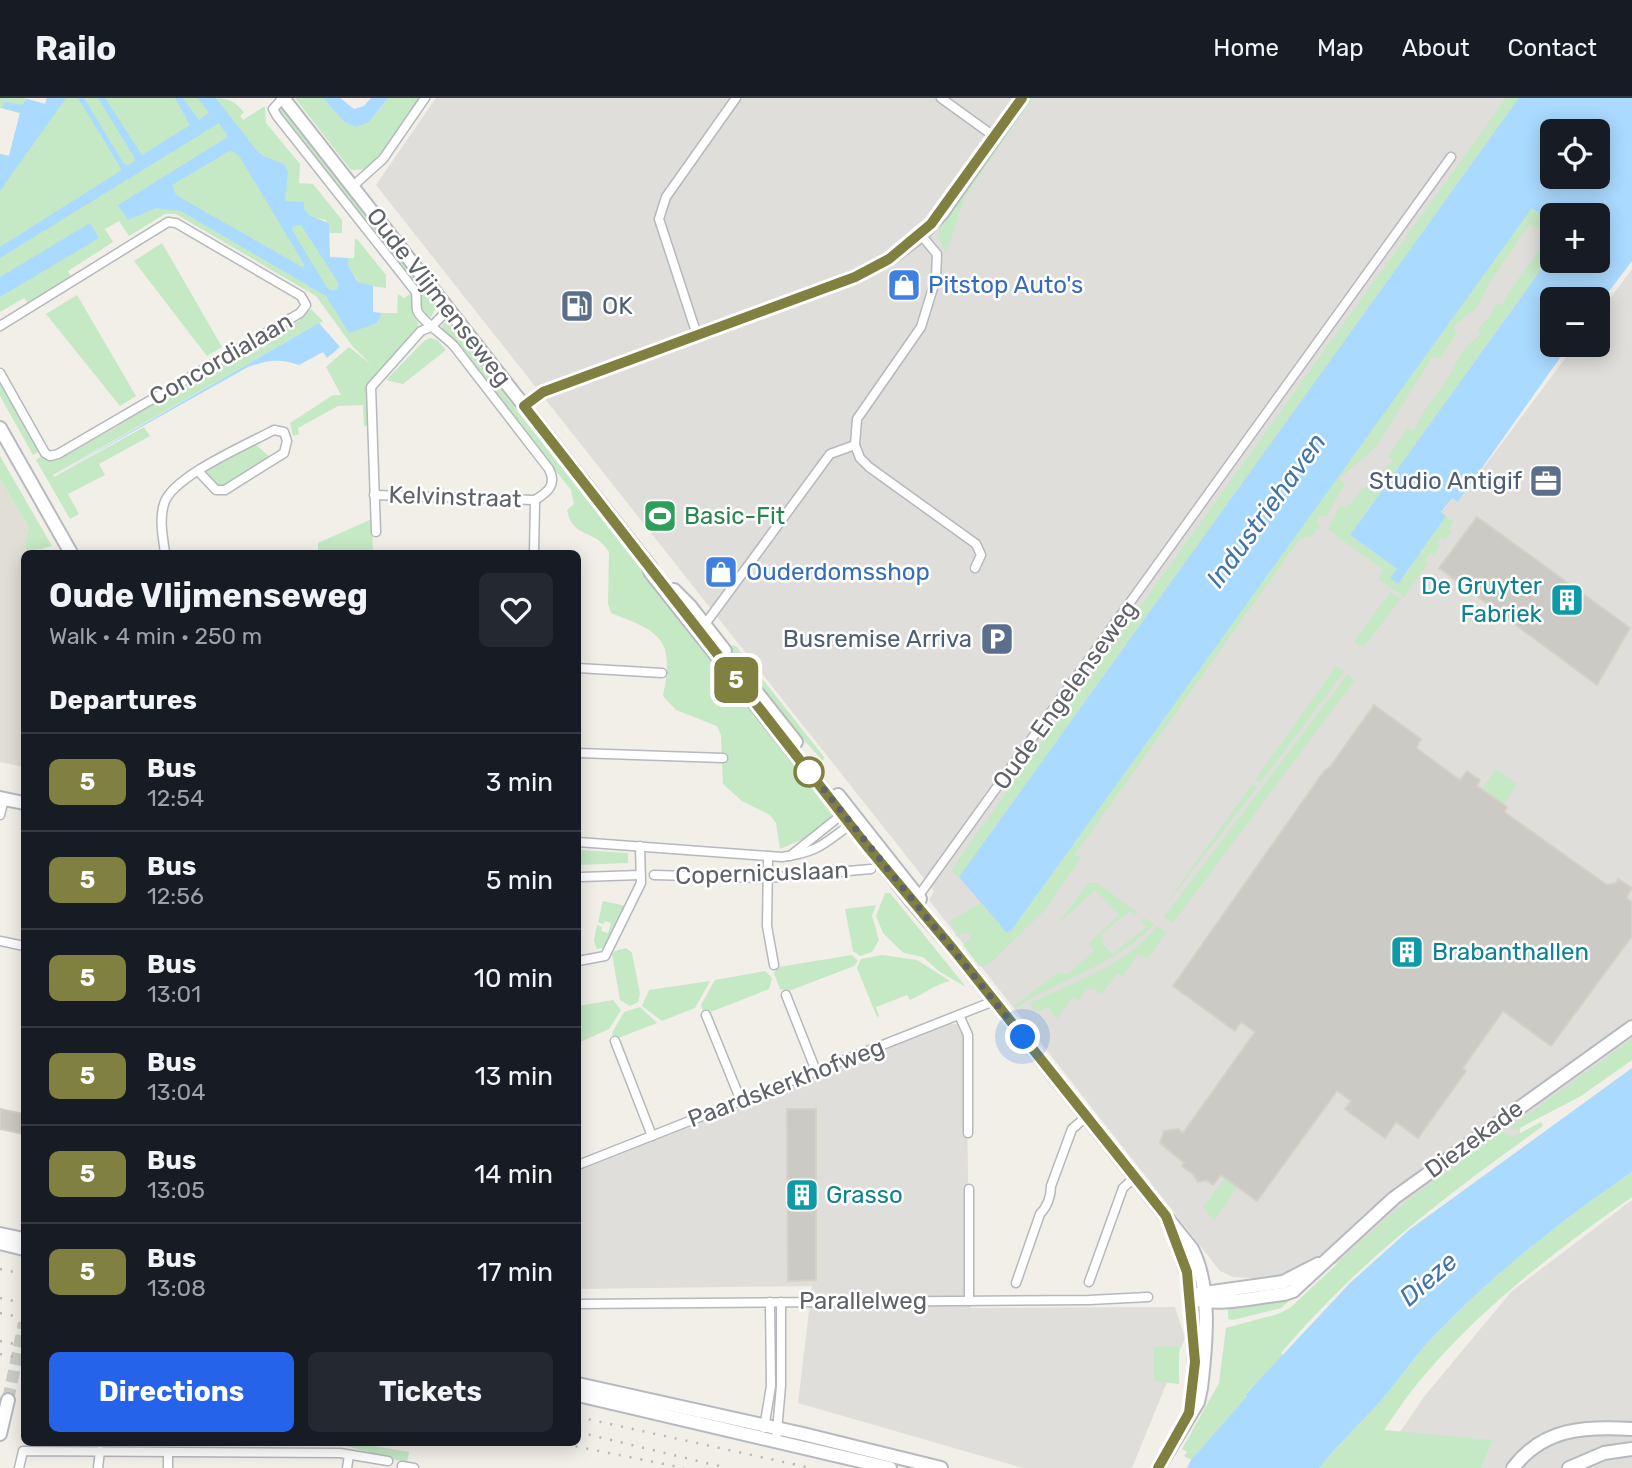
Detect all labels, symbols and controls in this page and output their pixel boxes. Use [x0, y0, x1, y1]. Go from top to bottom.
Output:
text: Railo [35, 29, 116, 68]
text: Home [1213, 34, 1279, 62]
text: Map [1317, 34, 1364, 62]
text: About [1402, 34, 1470, 62]
text: Contact [1508, 34, 1597, 62]
map controls [1540, 119, 1610, 357]
button: locate [1540, 119, 1610, 189]
street label: Oude Vlijmenseweg [361, 202, 517, 392]
button: + [1540, 203, 1610, 273]
shop icon: Pitstop Auto's [885, 266, 923, 304]
place label: Pitstop Auto's [928, 271, 1083, 299]
fuel station icon: OK [558, 287, 596, 325]
button: − [1540, 287, 1610, 357]
place label: OK [602, 292, 633, 320]
street label: Concordialaan [145, 307, 297, 411]
water label: Industriehaven [1200, 427, 1333, 594]
office icon: Studio Antigif [1527, 462, 1565, 500]
place label: Studio Antigif [1369, 467, 1523, 495]
street label: Kelvinstraat [388, 481, 522, 513]
sports icon: Basic-Fit [641, 497, 679, 535]
place label: Basic-Fit [684, 502, 785, 530]
shop icon: Ouderdomsshop [702, 553, 740, 591]
place label: Ouderdomsshop [746, 558, 930, 586]
place label: De Gruyter Fabriek [1421, 572, 1543, 628]
button: heart [479, 573, 553, 647]
text: Oude Vlijmenseweg [49, 576, 368, 615]
building icon: De Gruyter Fabriek [1548, 581, 1586, 619]
street label: Oude Engelenseweg [987, 595, 1143, 795]
parking icon: Busremise Arriva [978, 620, 1016, 658]
text: Walk · 4 min · 250 m [49, 622, 262, 650]
place label: Busremise Arriva [783, 625, 972, 653]
line badge: 5 [713, 657, 759, 703]
text: 5 [728, 666, 744, 694]
text: Departures [49, 685, 197, 716]
text: Bus [147, 753, 196, 784]
unlabelled marker [794, 757, 824, 787]
text: 3 min [486, 767, 553, 798]
text: 5 [80, 768, 95, 796]
text: 12:54 [147, 784, 204, 812]
text: Bus [147, 851, 196, 882]
street label: Copernicuslaan [675, 856, 849, 890]
text: 5 min [486, 865, 553, 896]
text: 5 [80, 866, 95, 894]
text: 12:56 [147, 882, 204, 910]
building icon: Brabanthallen [1388, 933, 1426, 971]
place label: Brabanthallen [1432, 938, 1589, 966]
text: Bus [147, 949, 196, 980]
text: 10 min [474, 963, 553, 994]
text: 5 [80, 964, 95, 992]
text: 13:01 [147, 980, 201, 1008]
your location [1005, 1019, 1040, 1054]
street label: Paardskerkhofweg [684, 1033, 888, 1133]
text: Bus [147, 1047, 196, 1078]
text: 13 min [475, 1061, 553, 1092]
text: 5 [80, 1062, 95, 1090]
text: 13:04 [147, 1078, 205, 1106]
street label: Diezekade [1420, 1094, 1528, 1184]
text: Bus [147, 1145, 196, 1176]
text: 14 min [474, 1159, 553, 1190]
text: 5 [80, 1160, 95, 1188]
text: 13:05 [147, 1176, 205, 1204]
building icon: Grasso [783, 1176, 821, 1214]
place label: Grasso [826, 1181, 903, 1209]
text: Bus [147, 1243, 196, 1274]
water label: Dieze [1393, 1246, 1464, 1313]
text: 17 min [477, 1257, 553, 1288]
text: 5 [80, 1258, 95, 1286]
text: 13:08 [147, 1274, 206, 1302]
street label: Parallelweg [799, 1287, 927, 1315]
button: Directions [49, 1352, 294, 1432]
button: Tickets [308, 1352, 553, 1432]

